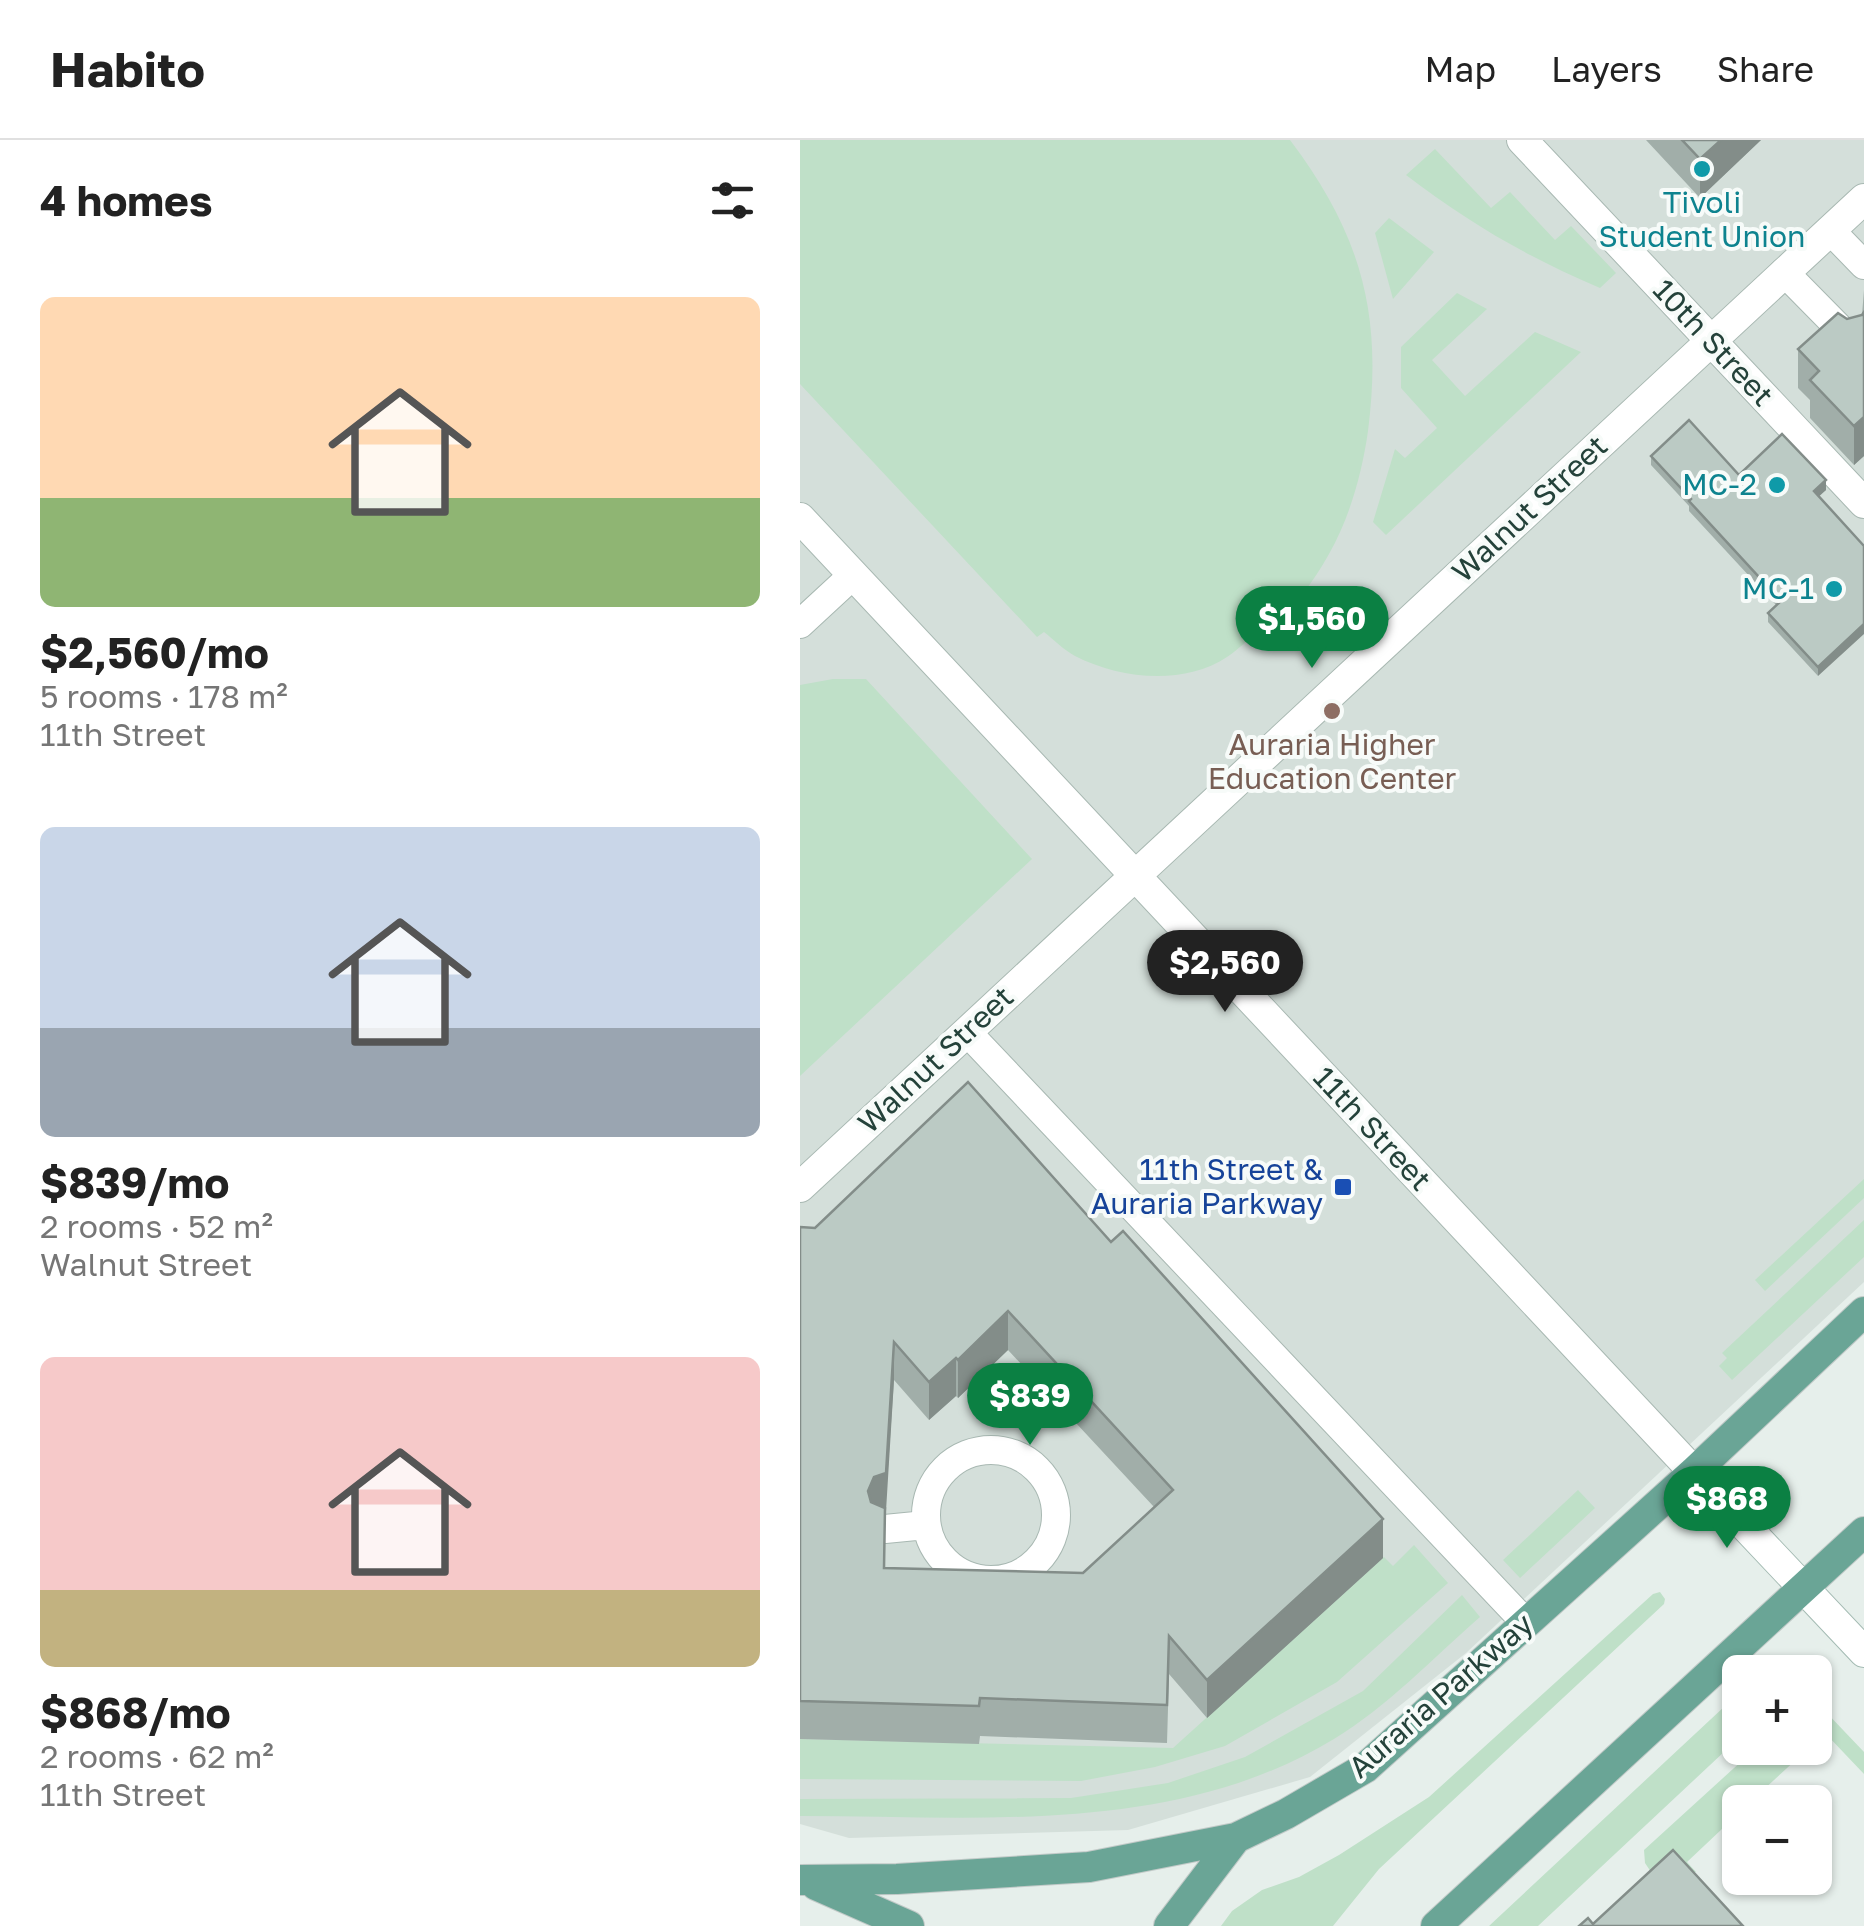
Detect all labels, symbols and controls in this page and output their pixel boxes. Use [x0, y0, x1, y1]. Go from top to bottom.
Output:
text: Habito [50, 40, 205, 98]
text: Map [1425, 48, 1496, 90]
text: Layers [1551, 48, 1662, 90]
text: Share [1717, 48, 1814, 90]
marker: Tivoli Student Union [1691, 158, 1713, 180]
icon: filters [705, 173, 760, 228]
text: 4 homes [40, 175, 212, 225]
place label: Tivoli Student Union [1598, 184, 1806, 254]
street label: 10th Street [1646, 272, 1781, 413]
icon: home [310, 362, 490, 542]
street label: Walnut Street [1444, 427, 1614, 589]
place label: MC-2 [1682, 466, 1757, 502]
marker: MC-2 [1766, 474, 1788, 496]
place label: MC-1 [1742, 570, 1814, 606]
marker: MC-1 [1823, 578, 1845, 600]
pin: $1,560 [1231, 586, 1393, 671]
text: $1,560 [1258, 599, 1366, 637]
text: $2,560/mo [40, 627, 269, 677]
text: 5 rooms · 178 m² [40, 677, 288, 715]
marker: Auraria Higher Education Center [1321, 700, 1343, 722]
text: 11th Street [40, 715, 206, 753]
place label: Auraria Higher Education Center [1208, 726, 1457, 796]
icon: home [310, 892, 490, 1072]
pin: $2,560 [1144, 930, 1306, 1015]
text: $2,560 [1169, 943, 1281, 981]
street label: Walnut Street [850, 978, 1020, 1140]
street label: 11th Street [1306, 1059, 1439, 1198]
place label: 11th Street & Auraria Parkway [1091, 1151, 1323, 1221]
text: $839/mo [40, 1157, 229, 1207]
marker: 11th Street & Auraria Parkway [1332, 1176, 1354, 1198]
text: 2 rooms · 52 m² [40, 1207, 273, 1245]
text: Walnut Street [40, 1245, 252, 1283]
pin: $839 [971, 1363, 1089, 1448]
text: $839 [989, 1376, 1071, 1414]
icon: home [310, 1422, 490, 1602]
pin: $868 [1668, 1466, 1786, 1551]
text: $868 [1686, 1479, 1768, 1517]
street label: Auraria Parkway [1341, 1605, 1540, 1785]
map controls [1722, 1655, 1832, 1895]
button: + [1722, 1655, 1832, 1765]
text: $868/mo [40, 1687, 231, 1737]
text: 2 rooms · 62 m² [40, 1737, 274, 1775]
text: 11th Street [40, 1775, 206, 1813]
button: − [1722, 1785, 1832, 1895]

